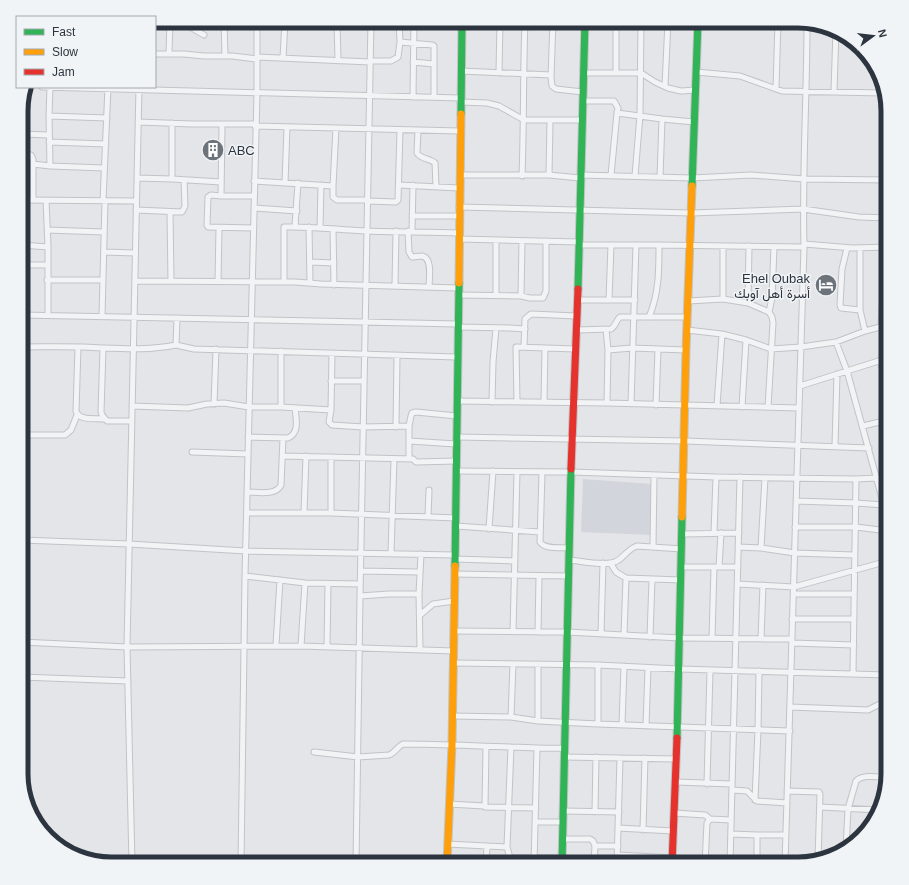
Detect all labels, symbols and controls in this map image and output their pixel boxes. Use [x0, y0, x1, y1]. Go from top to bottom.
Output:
legend [16, 16, 156, 88]
north arrow [853, 16, 893, 56]
text: Fast [52, 25, 76, 39]
text: N [876, 28, 889, 39]
text: Slow [52, 45, 78, 59]
text: Jam [52, 65, 75, 79]
building icon: ABC [200, 137, 226, 163]
place label: ABC [228, 143, 255, 158]
place label: Ehel Oubak أسرة أهل آوبك [734, 271, 810, 302]
hotel icon: Ehel Oubak أسرة أهل آوبك [813, 272, 839, 298]

